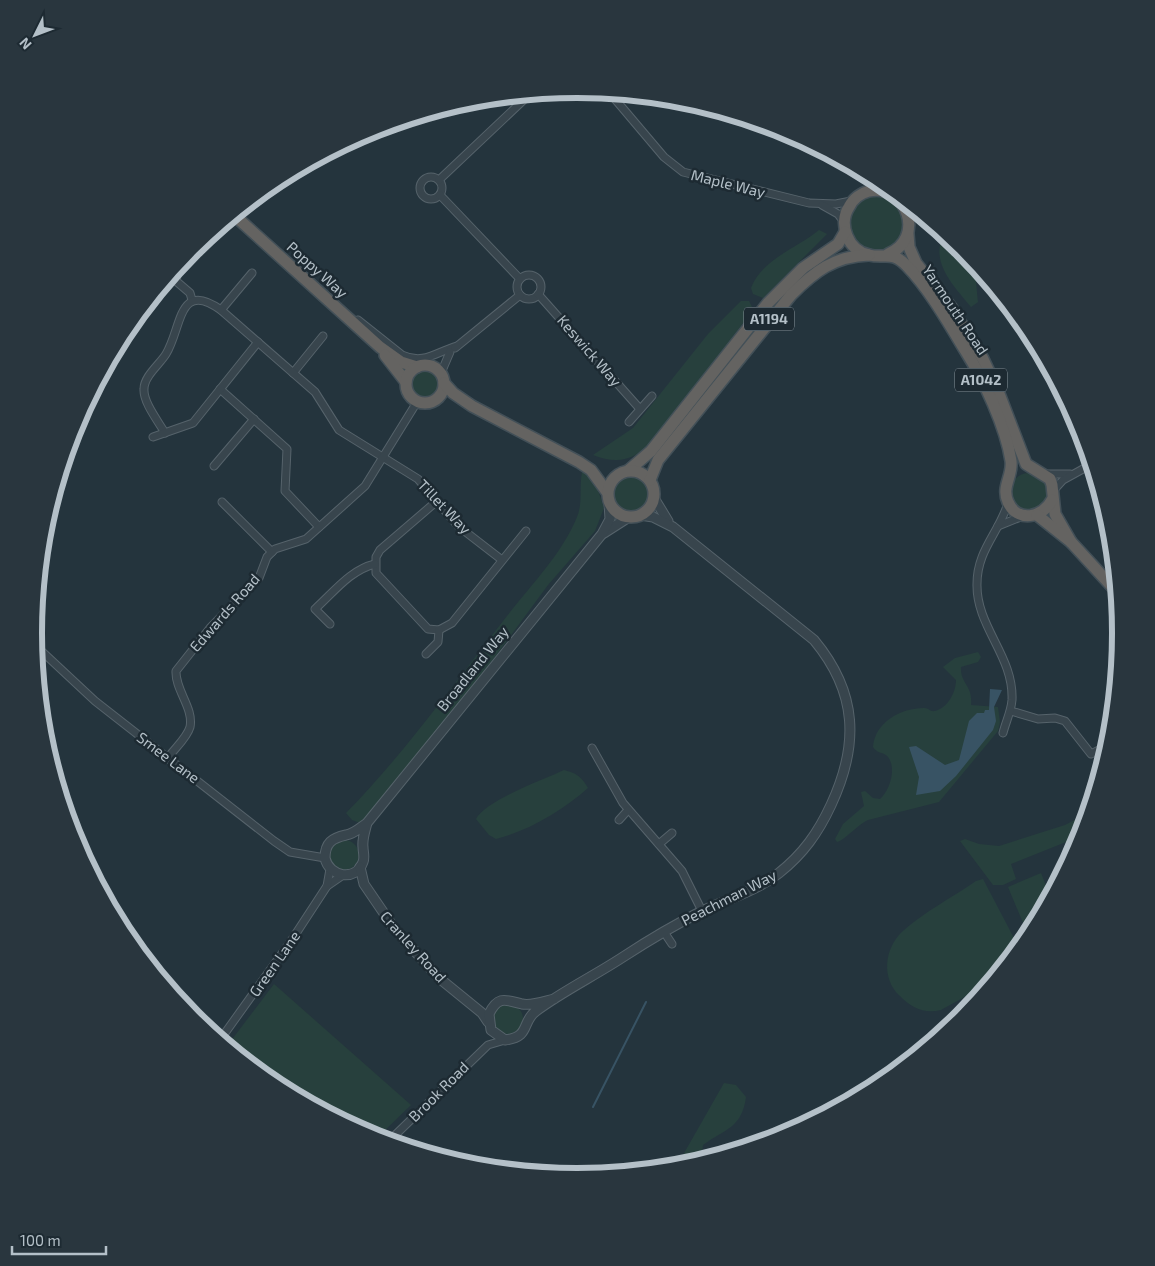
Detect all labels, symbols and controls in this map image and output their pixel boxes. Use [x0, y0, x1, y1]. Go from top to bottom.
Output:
north arrow [10, 10, 60, 60]
text: N [15, 35, 35, 53]
street label: Maple Way [689, 165, 767, 201]
street label: Poppy Way [284, 237, 352, 301]
street label: Yarmouth Road [919, 261, 993, 358]
road number: A1194 [744, 308, 794, 330]
street label: Keswick Way [554, 311, 626, 390]
road number: A1042 [955, 368, 1007, 392]
street label: Tillet Way [414, 475, 475, 537]
street label: Edwards Road [185, 570, 263, 655]
street label: Broadland Way [433, 622, 512, 714]
street label: Smee Lane [134, 728, 203, 787]
street label: Peachman Way [678, 865, 779, 929]
street label: Cranley Road [377, 907, 450, 986]
street label: Green Lane [245, 927, 303, 1000]
street label: Brook Road [405, 1058, 472, 1125]
scale bar [12, 1224, 106, 1256]
text: 100 m [20, 1231, 61, 1249]

